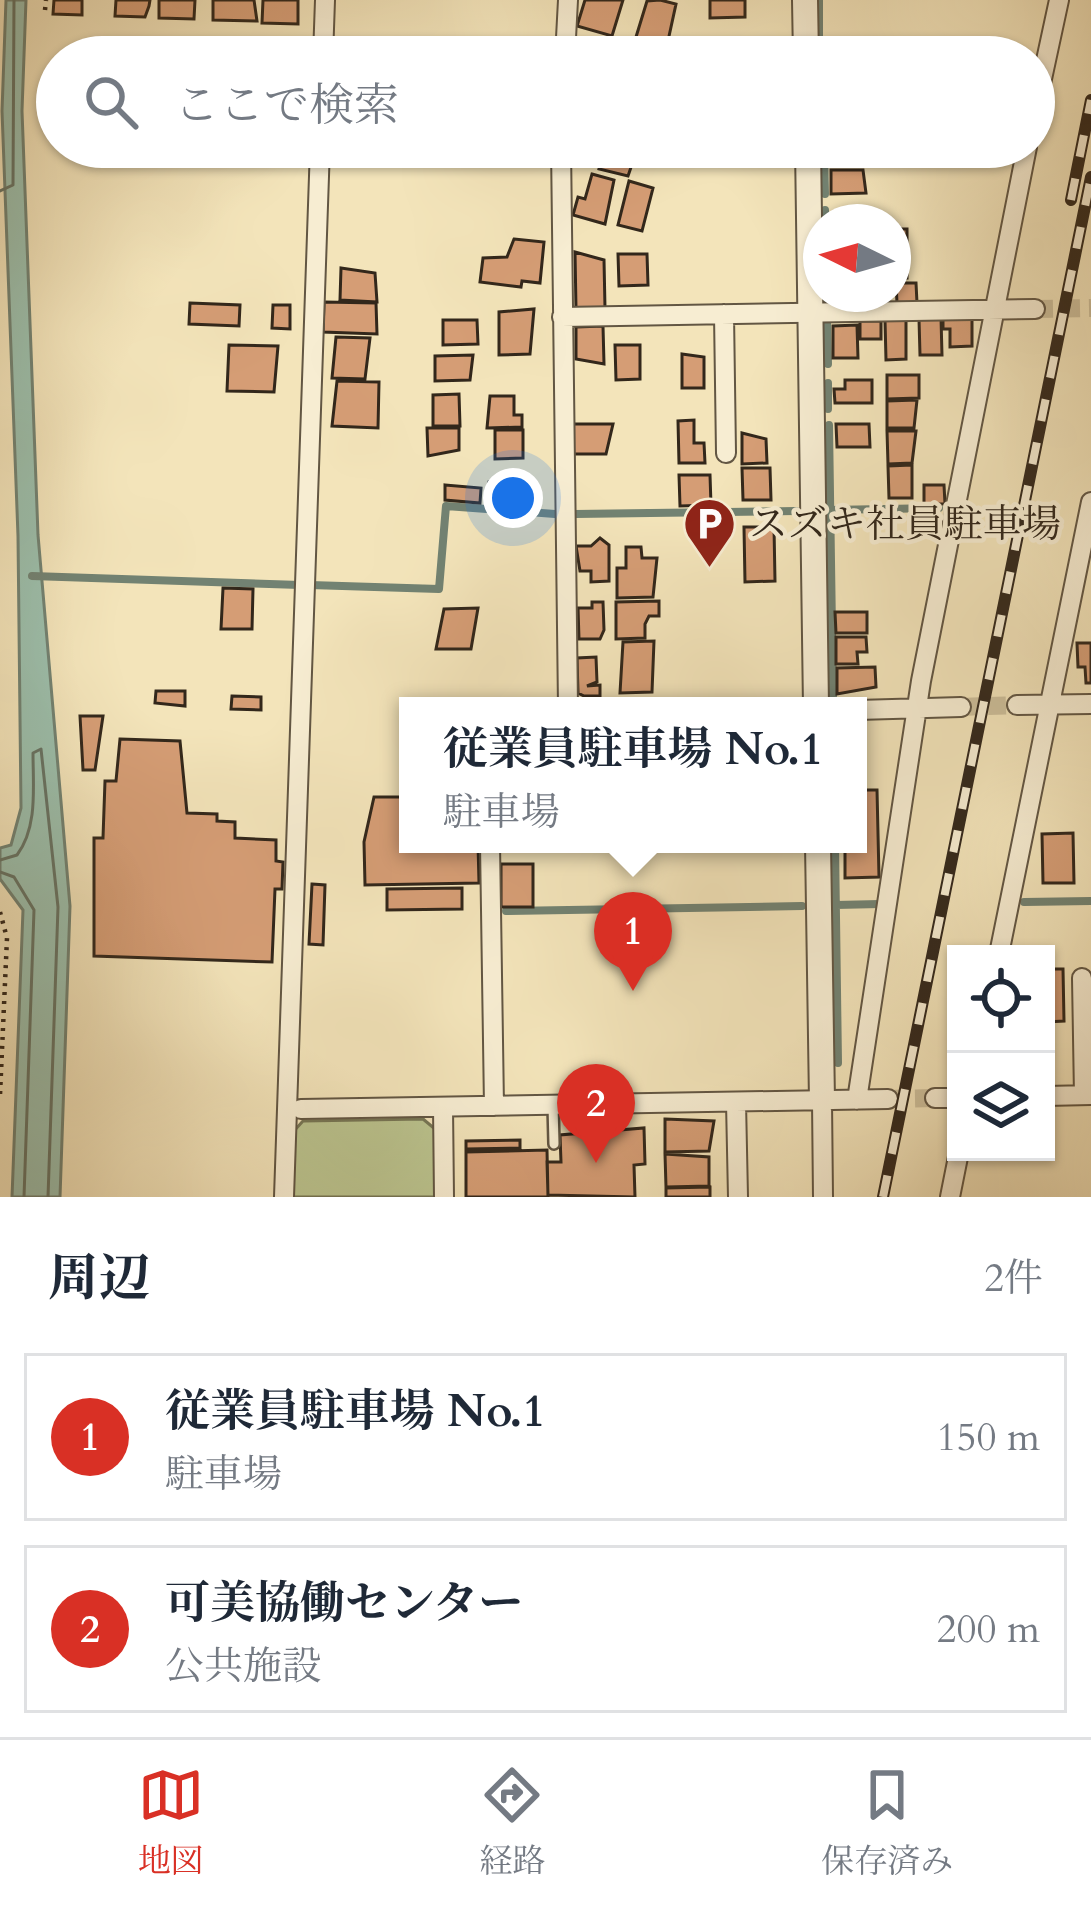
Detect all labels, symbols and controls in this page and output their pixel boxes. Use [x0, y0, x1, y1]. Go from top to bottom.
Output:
search box [36, 36, 1055, 168]
icon: search [78, 69, 144, 135]
text: ここで検索 [174, 75, 399, 136]
north arrow [803, 204, 911, 312]
your location [483, 468, 543, 528]
parking icon: スズキ社員駐車場 [682, 496, 738, 570]
place label: スズキ社員駐車場 [749, 498, 1061, 551]
popup [399, 697, 867, 853]
text: 従業員駐車場 No.1 [443, 719, 823, 780]
text: 駐車場 [443, 786, 560, 839]
pin: 1 [594, 892, 672, 991]
map controls [947, 945, 1055, 1161]
button: locate [947, 945, 1055, 1053]
button: layers [947, 1053, 1055, 1161]
pin: 2 [557, 1064, 635, 1163]
text: 周辺 [48, 1244, 150, 1314]
text: 2件 [984, 1252, 1043, 1305]
text: 従業員駐車場 No.1 [165, 1381, 545, 1442]
text: 1 [80, 1411, 100, 1464]
text: 150 m [937, 1411, 1040, 1464]
text: 駐車場 [165, 1448, 282, 1501]
text: 可美協働センター [165, 1573, 523, 1634]
text: 2 [80, 1603, 100, 1656]
text: 200 m [937, 1603, 1040, 1656]
text: 公共施設 [165, 1640, 321, 1693]
tab: 地図 [138, 1762, 204, 1884]
tab: 経路 [479, 1762, 545, 1884]
tab: 保存済み [821, 1762, 953, 1884]

